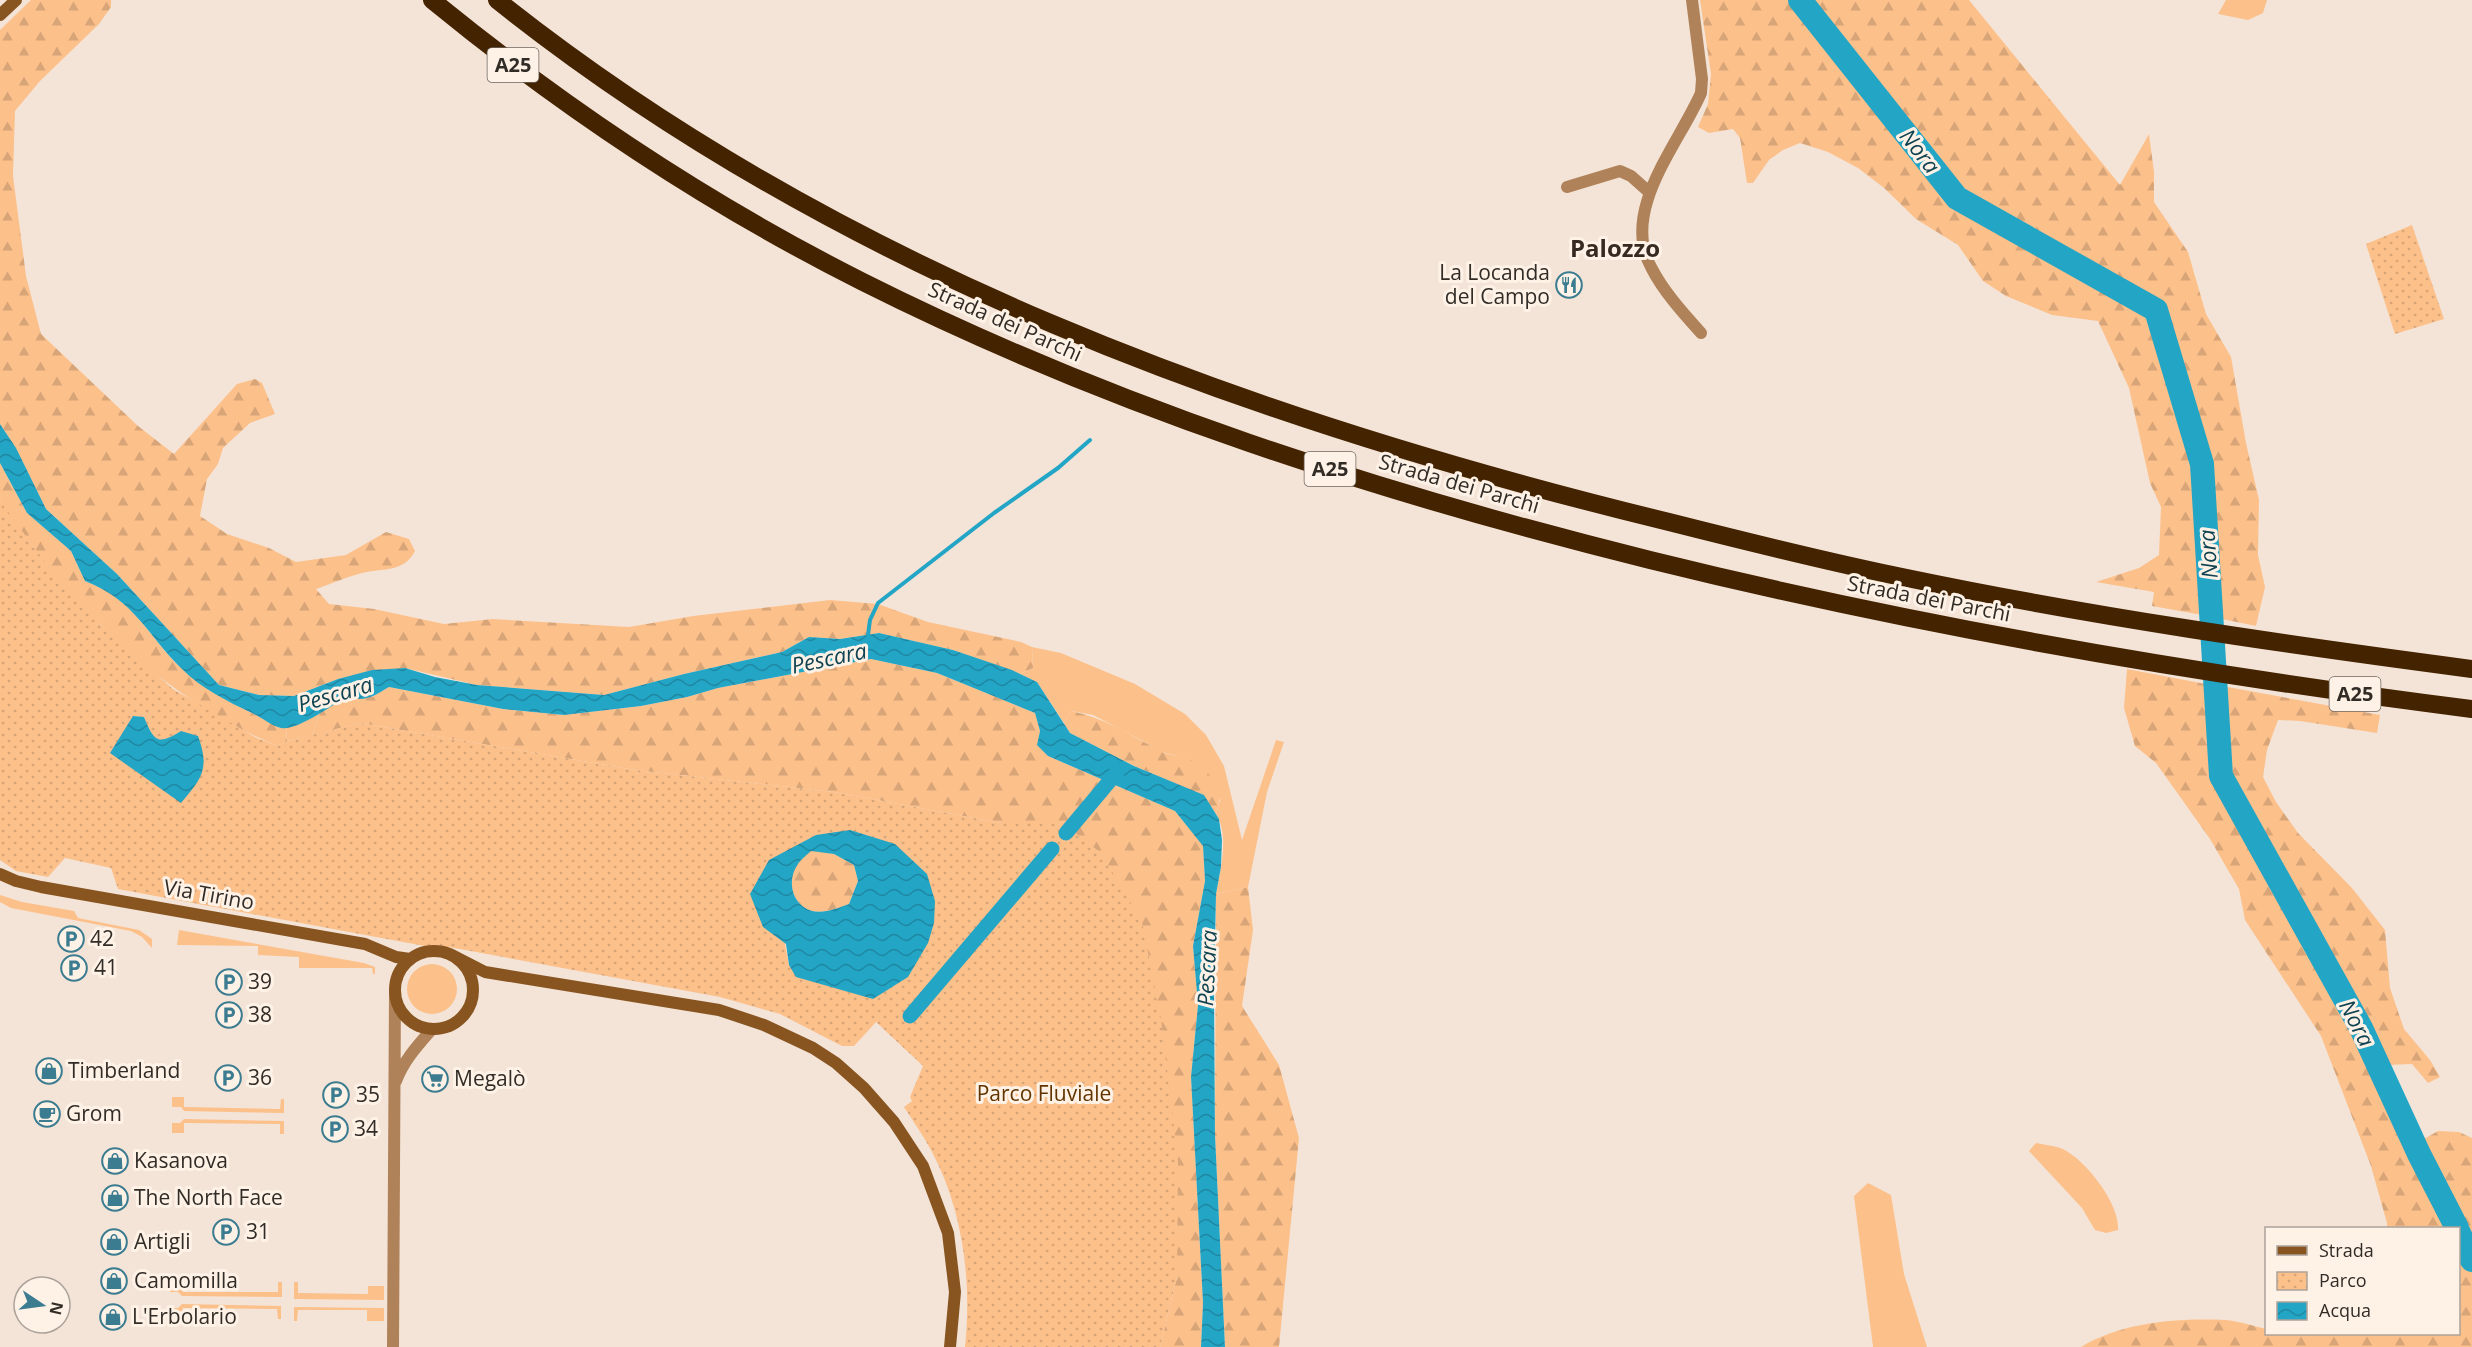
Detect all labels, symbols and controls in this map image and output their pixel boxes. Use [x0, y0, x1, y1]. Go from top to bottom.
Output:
road number: A25 [488, 48, 538, 82]
water label: Nora [1894, 122, 1948, 179]
district label: Palozzo [1570, 231, 1660, 264]
place label: La Locanda del Campo [1439, 258, 1550, 310]
restaurant icon: La Locanda del Campo [1554, 270, 1584, 300]
street label: Strada dei Parchi [924, 275, 1087, 368]
street label: Strada dei Parchi [1376, 447, 1543, 519]
road number: A25 [1304, 452, 1356, 486]
water label: Nora [2190, 529, 2224, 580]
street label: Strada dei Parchi [1845, 568, 2013, 628]
water label: Pescara [788, 634, 869, 680]
water label: Pescara [294, 668, 376, 718]
road number: A25 [2330, 677, 2380, 711]
street label: Via Tirino [162, 872, 257, 916]
parking icon: 42 [56, 924, 86, 954]
place label: 42 [90, 924, 114, 952]
water label: Pescara [1189, 929, 1223, 1007]
parking icon: 41 [59, 953, 89, 983]
place label: 41 [94, 953, 118, 981]
parking icon: 39 [214, 967, 244, 997]
place label: 39 [248, 967, 272, 995]
water label: Nora [2333, 994, 2383, 1051]
parking icon: 38 [214, 1000, 244, 1030]
place label: 38 [248, 1000, 272, 1028]
shop icon: Timberland [34, 1056, 64, 1086]
place label: Timberland [68, 1056, 180, 1084]
parking icon: 36 [213, 1063, 243, 1093]
place label: 36 [248, 1063, 272, 1091]
supermarket icon: Megalò [420, 1064, 450, 1094]
place label: Megalò [454, 1064, 526, 1092]
park label: Parco Fluviale [977, 1079, 1111, 1107]
parking icon: 35 [321, 1080, 351, 1110]
place label: 35 [356, 1080, 380, 1108]
cafe icon: Grom [32, 1099, 62, 1129]
place label: Grom [66, 1099, 122, 1127]
parking icon: 34 [320, 1114, 350, 1144]
place label: 34 [354, 1114, 378, 1142]
shop icon: Kasanova [100, 1146, 130, 1176]
place label: Kasanova [134, 1146, 228, 1174]
shop icon: The North Face [100, 1183, 130, 1213]
place label: The North Face [134, 1183, 283, 1211]
parking icon: 31 [211, 1217, 241, 1247]
place label: 31 [246, 1217, 270, 1245]
shop icon: Artigli [99, 1227, 129, 1257]
place label: Artigli [134, 1227, 191, 1255]
legend [2265, 1227, 2460, 1335]
text: Strada [2319, 1238, 2374, 1262]
shop icon: Camomilla [99, 1266, 129, 1296]
place label: Camomilla [134, 1266, 238, 1294]
text: Parco [2319, 1268, 2367, 1292]
north arrow [12, 1275, 72, 1335]
text: Acqua [2319, 1298, 2371, 1322]
text: N [44, 1300, 69, 1317]
shop icon: L'Erbolario [98, 1302, 128, 1332]
place label: L'Erbolario [132, 1302, 237, 1330]

